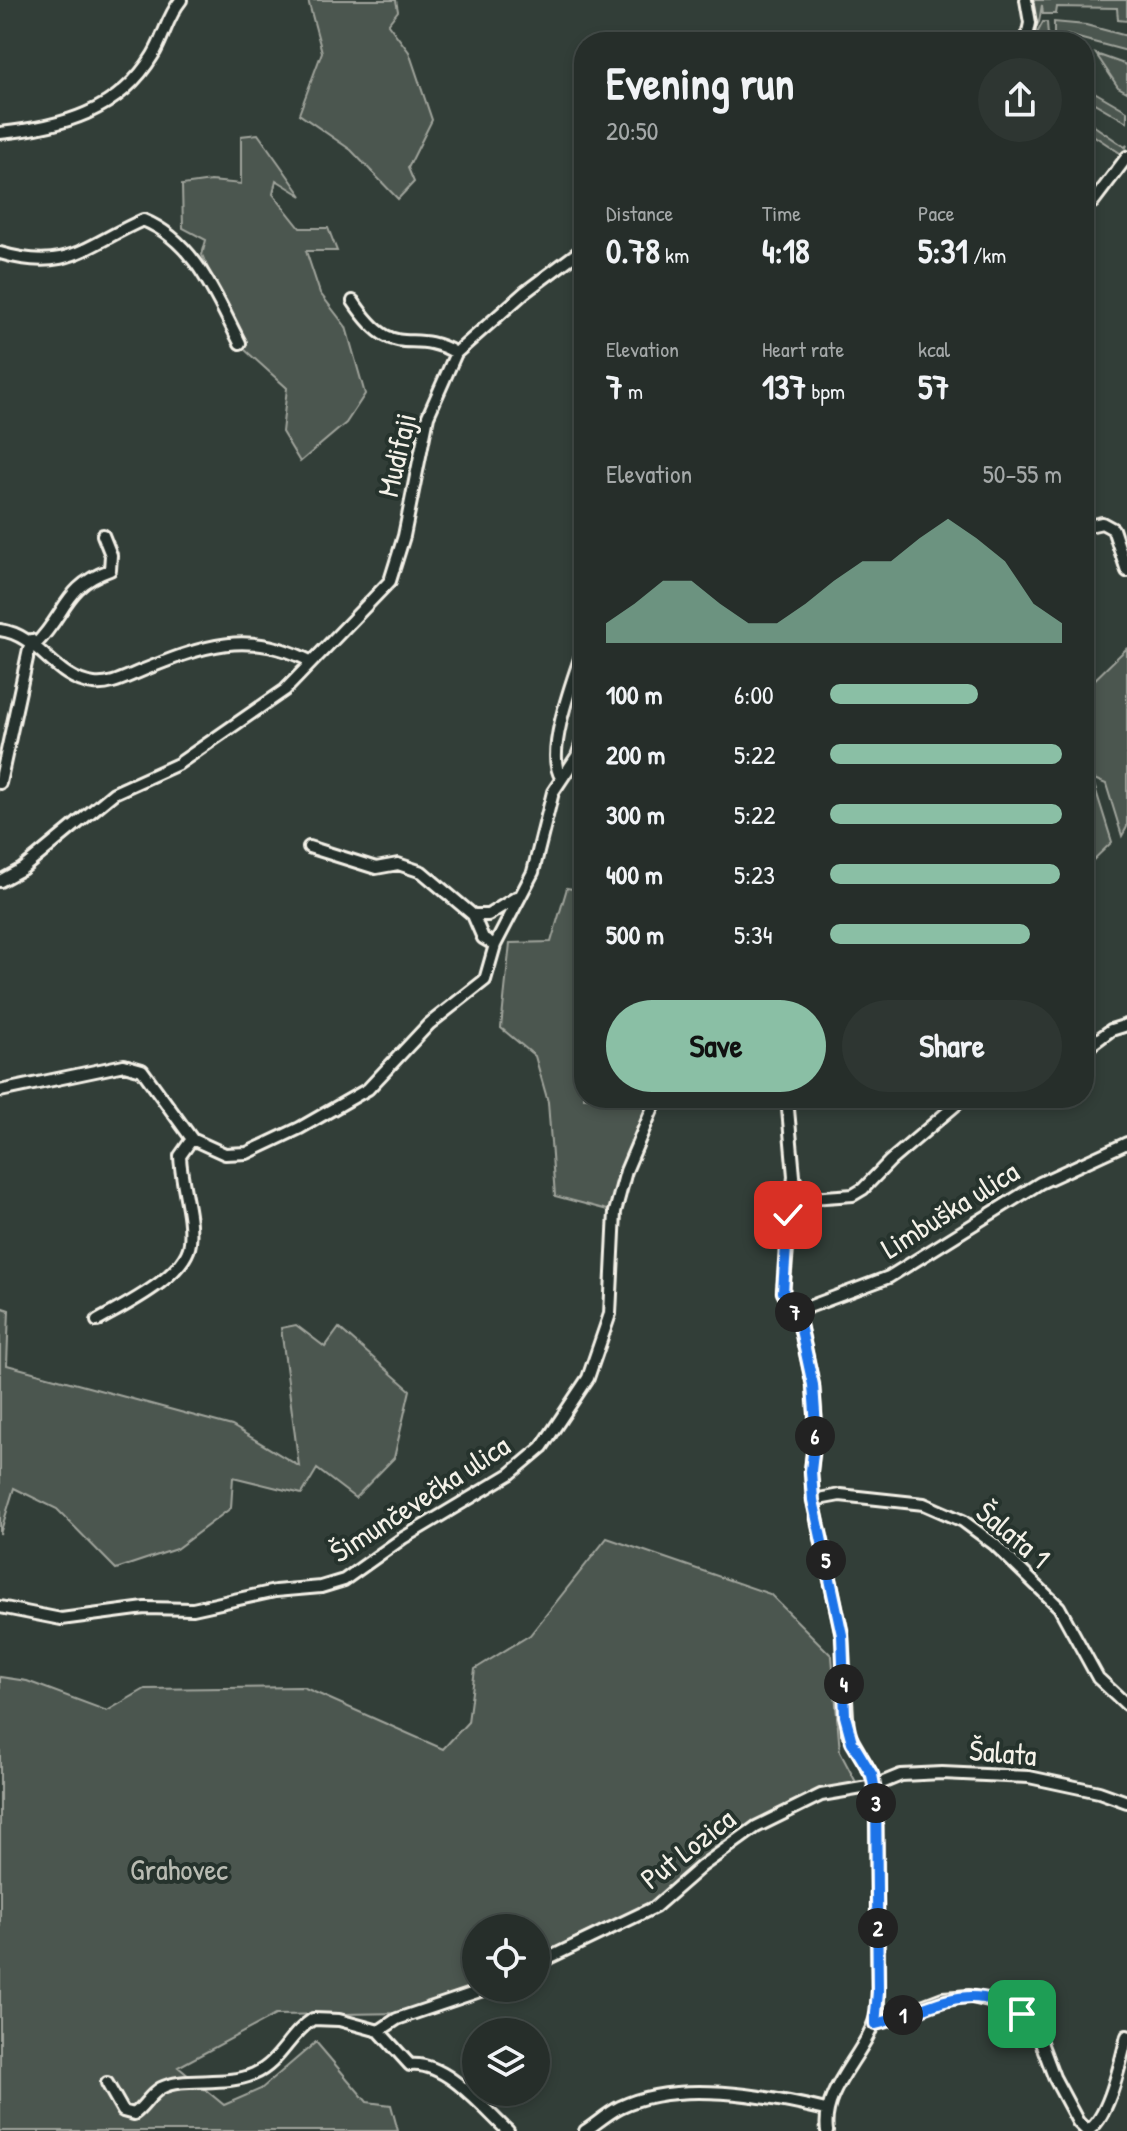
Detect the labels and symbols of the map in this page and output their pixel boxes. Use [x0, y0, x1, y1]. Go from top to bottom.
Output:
street label: Mudifaji [367, 409, 425, 500]
street label: Limbuška ulica [873, 1151, 1026, 1267]
pin [754, 1181, 822, 1249]
pin: 7 [775, 1292, 815, 1332]
pin: 6 [795, 1416, 835, 1456]
street label: Šimunčevečka ulica [322, 1425, 517, 1571]
street label: Šalata 1 [968, 1492, 1059, 1577]
pin: 5 [806, 1540, 846, 1580]
pin: 4 [824, 1664, 864, 1704]
street label: Šalata [968, 1729, 1039, 1775]
pin: 3 [856, 1783, 896, 1823]
street label: Put Lozica [632, 1798, 743, 1898]
park label: Grahovec [130, 1849, 228, 1889]
pin: 2 [858, 1908, 898, 1948]
pin [988, 1980, 1056, 2048]
pin: 1 [883, 1995, 923, 2035]

